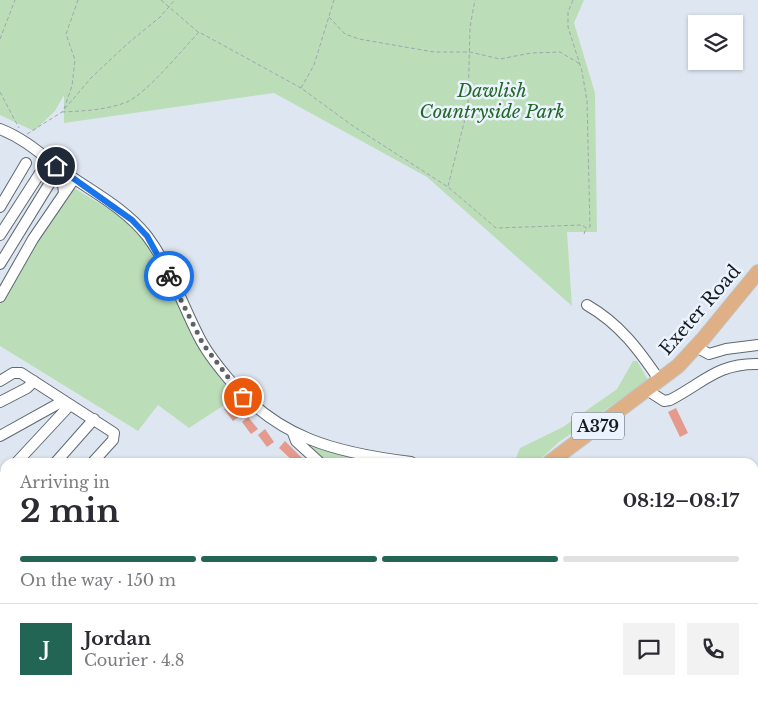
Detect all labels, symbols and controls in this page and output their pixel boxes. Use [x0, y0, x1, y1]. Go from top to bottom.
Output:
map controls [688, 15, 743, 70]
button: layers [688, 15, 743, 70]
park label: Dawlish Countryside Park [420, 80, 564, 123]
pin [35, 145, 77, 187]
icon: home [42, 152, 70, 180]
courier [144, 251, 194, 301]
street label: Exeter Road [655, 260, 745, 360]
icon: bike [155, 262, 183, 290]
pin [222, 376, 264, 418]
icon: bag [229, 383, 257, 411]
road number: A379 [572, 412, 624, 440]
text: Arriving in [20, 472, 110, 492]
text: 08:12–08:17 [623, 489, 739, 512]
text: 2 min [20, 491, 120, 531]
text: On the way · 150 m [20, 570, 176, 590]
button: chat [623, 623, 675, 675]
button: phone [687, 623, 739, 675]
text: Jordan [84, 627, 151, 650]
text: J [42, 637, 50, 660]
text: Courier · 4.8 [84, 650, 185, 670]

